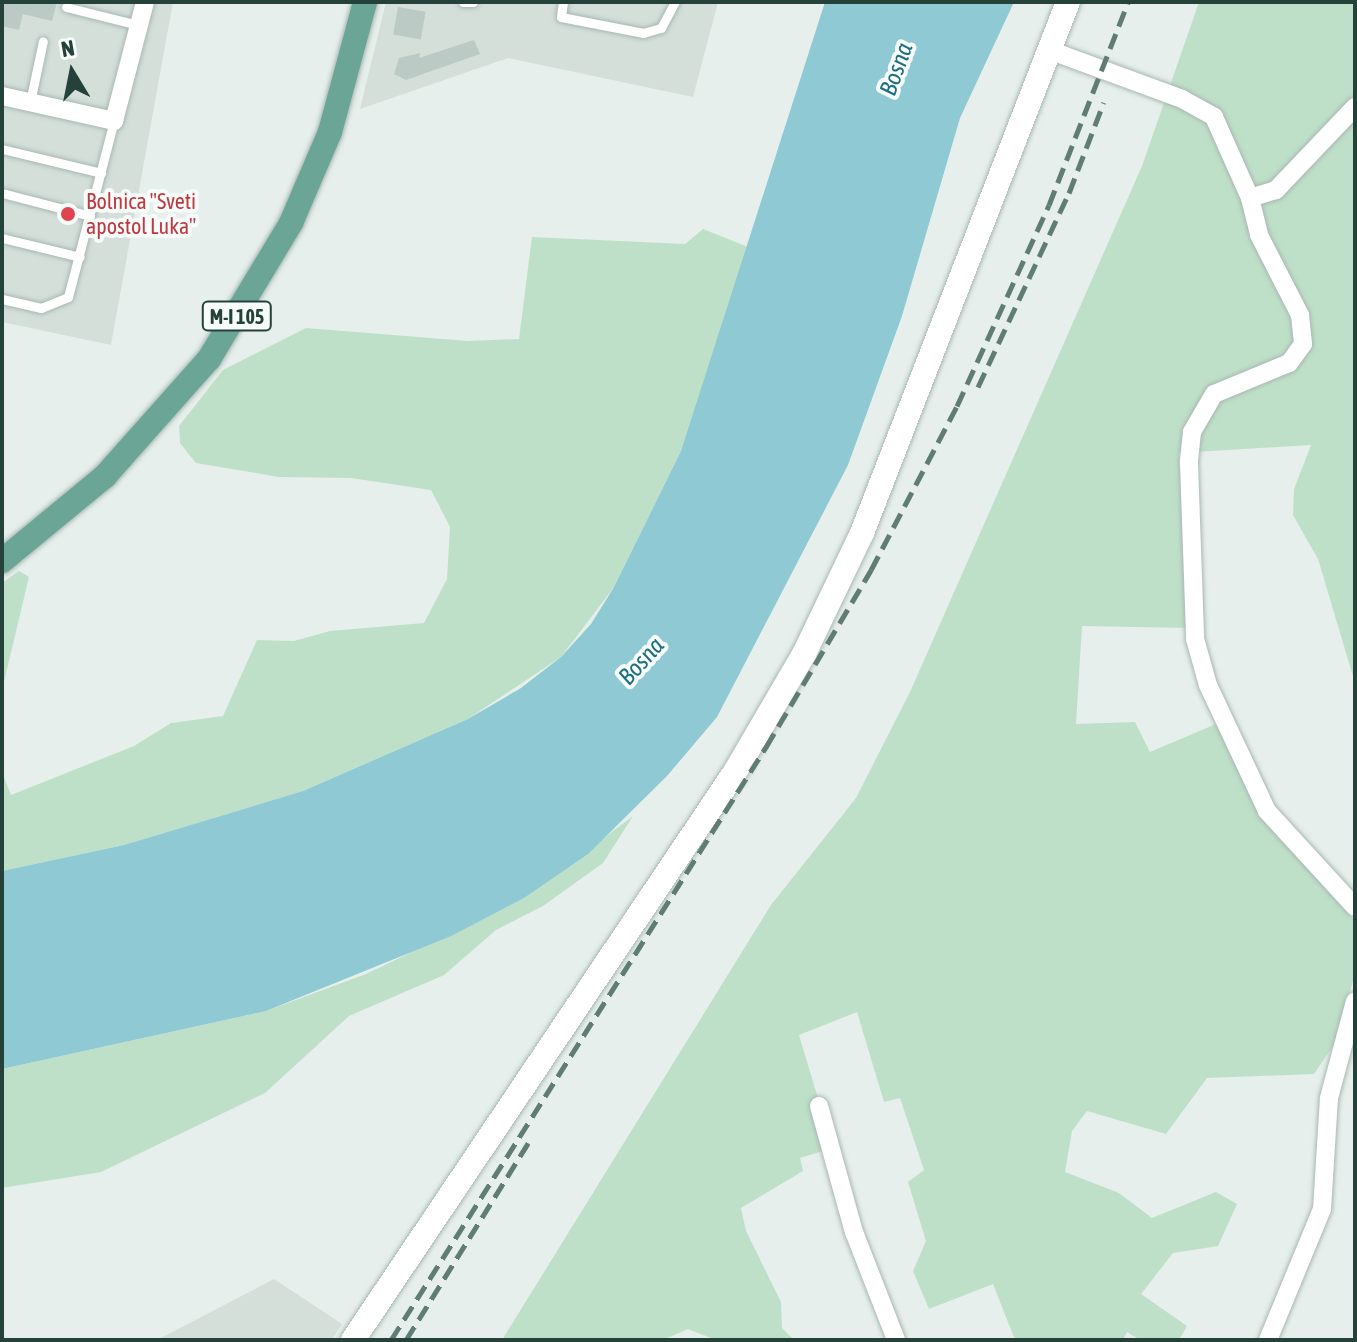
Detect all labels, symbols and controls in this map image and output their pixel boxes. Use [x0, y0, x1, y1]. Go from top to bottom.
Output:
north arrow [32, 32, 112, 112]
text: N [59, 34, 76, 62]
water label: Bosna [873, 39, 919, 99]
place label: Bolnica "Sveti apostol Luka" [86, 188, 196, 240]
marker: Bolnica "Sveti apostol Luka" [57, 203, 79, 225]
road number: M-I 105 [201, 300, 273, 332]
water label: Bosna [612, 631, 670, 691]

